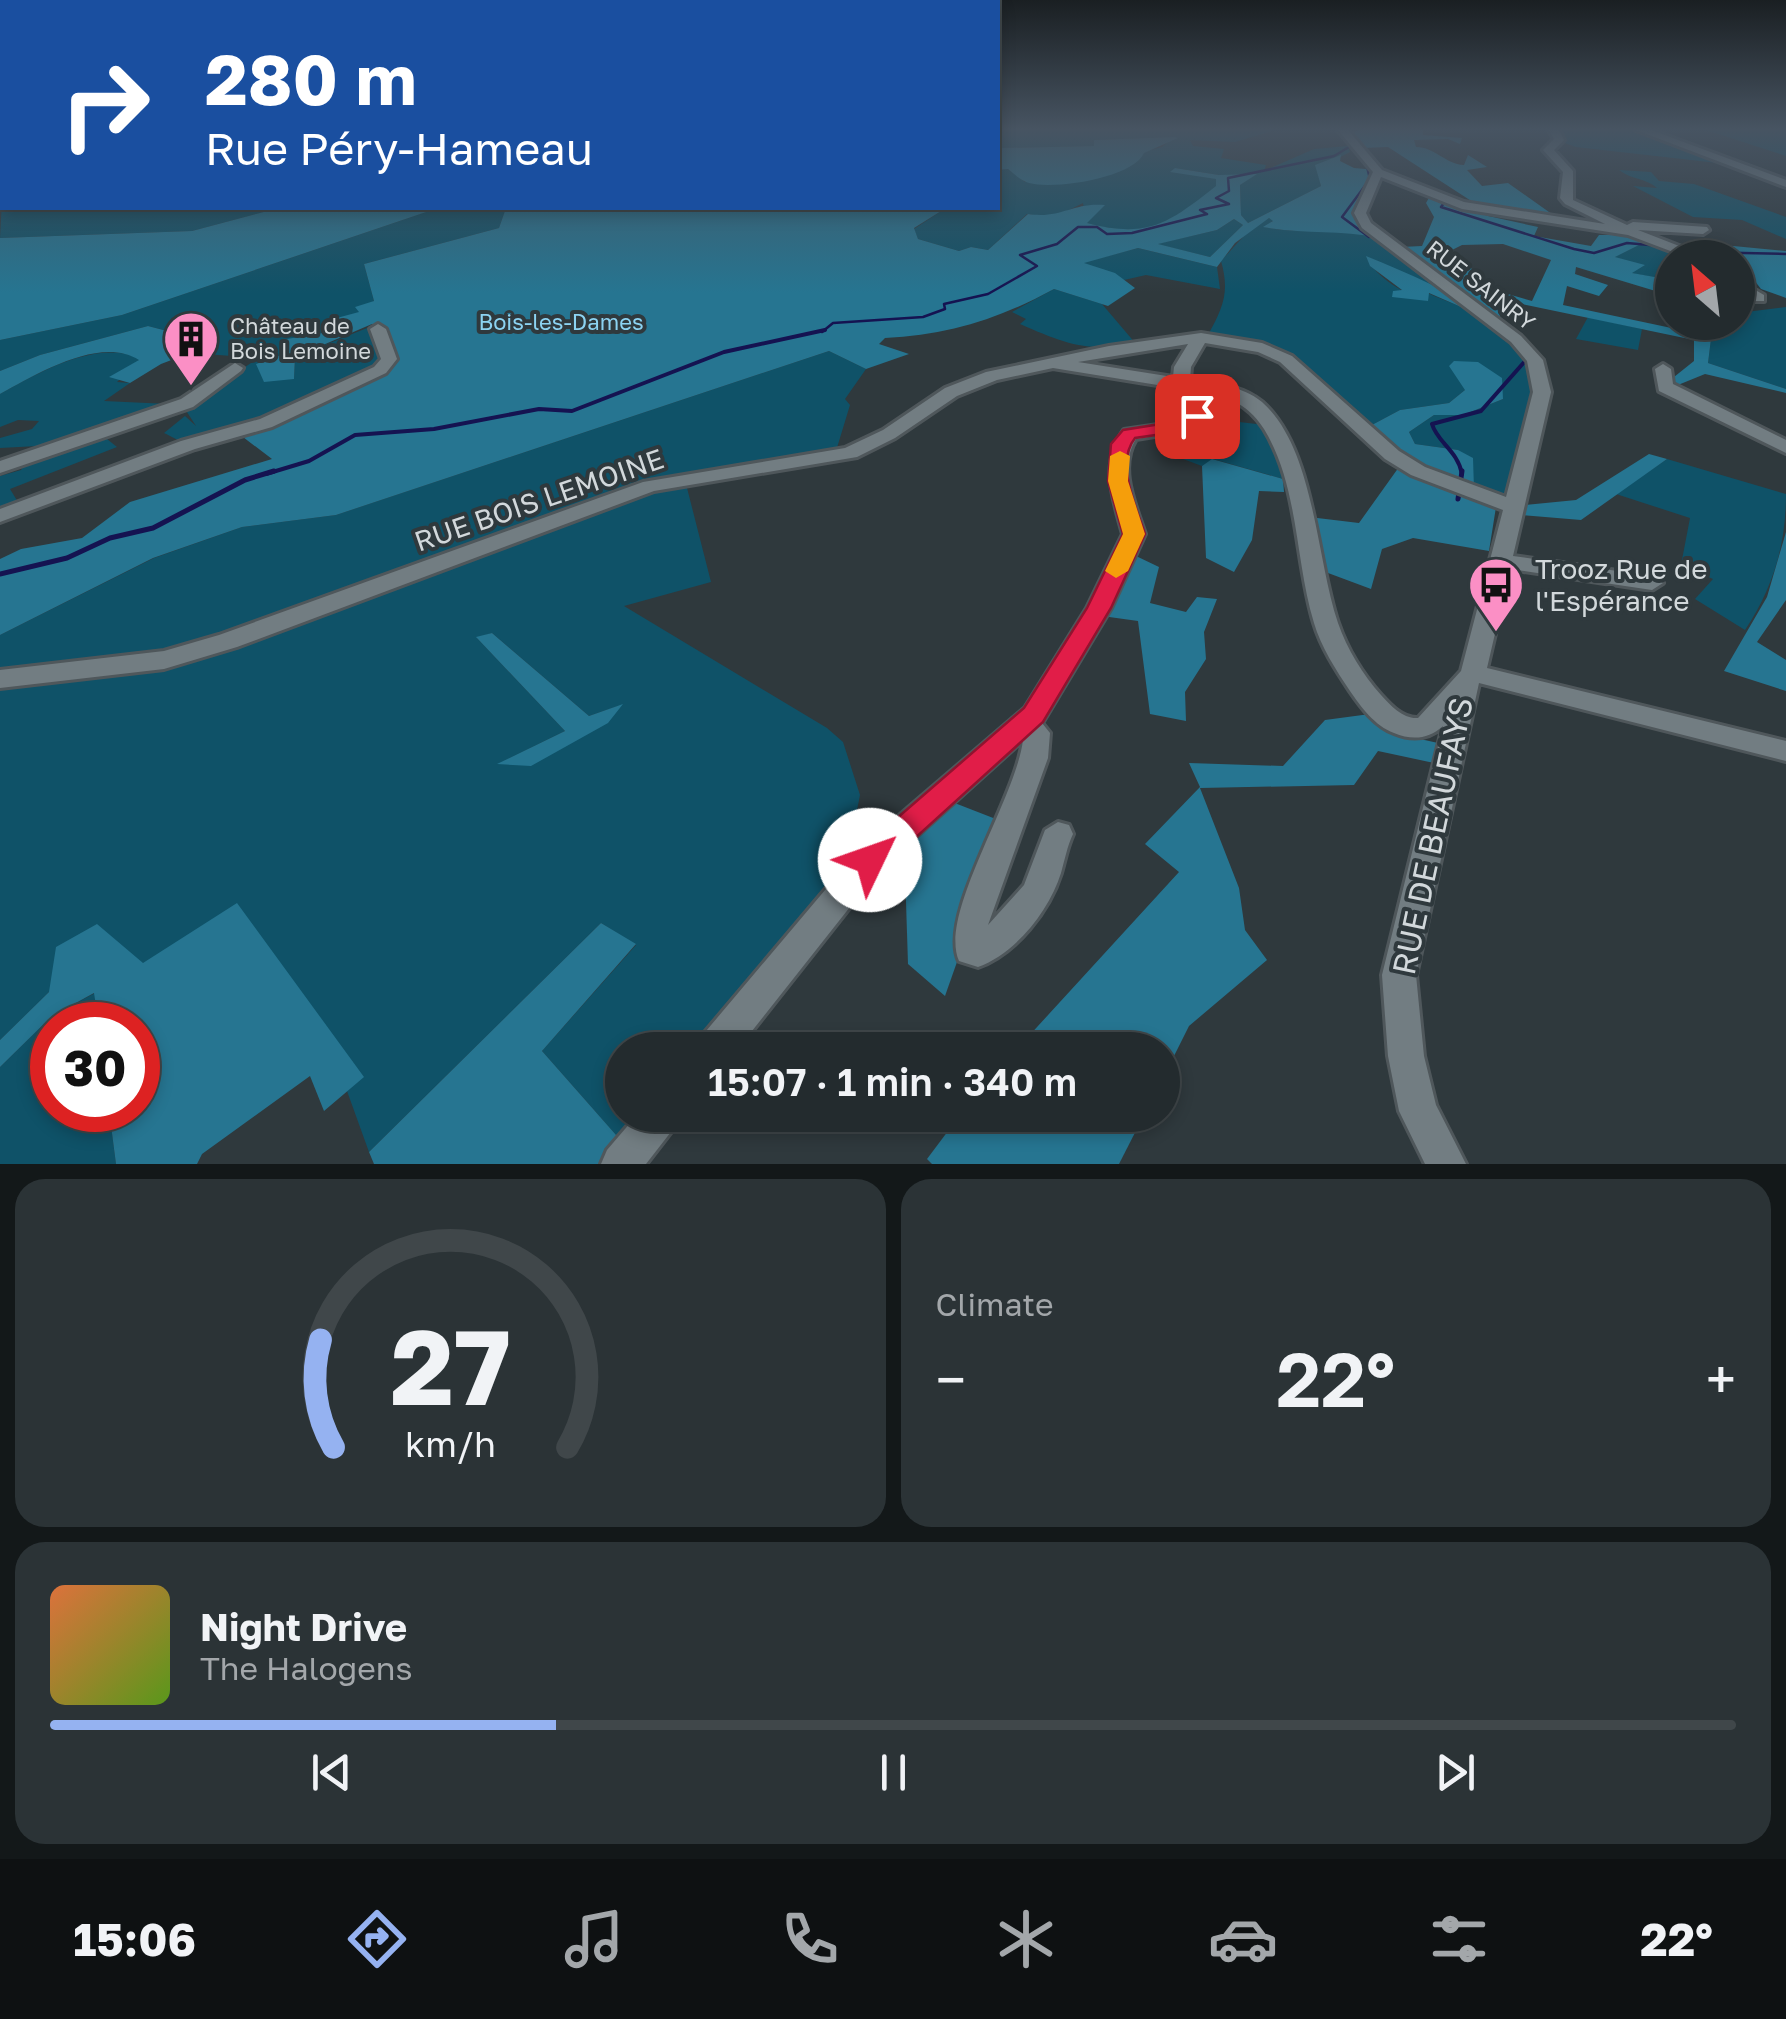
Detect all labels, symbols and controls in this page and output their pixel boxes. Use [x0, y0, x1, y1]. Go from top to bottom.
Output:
text: 280 m [205, 36, 417, 120]
icon: right [40, 40, 170, 170]
text: Rue Péry-Hameau [205, 121, 593, 175]
street label: RUE SAINRY [1422, 234, 1541, 335]
north arrow [1655, 240, 1755, 340]
map controls [1655, 240, 1755, 340]
park label: Bois-les-Dames [478, 308, 644, 335]
building icon: Château de Bois Lemoine [161, 309, 221, 388]
place label: Château de Bois Lemoine [230, 312, 371, 364]
pin [1155, 374, 1240, 459]
icon: arrive [1170, 389, 1225, 444]
street label: RUE BOIS LEMOINE [410, 441, 668, 558]
place label: Trooz Rue de l'Espérance [1535, 552, 1707, 617]
bus stop icon: Trooz Rue de l'Espérance [1466, 555, 1526, 634]
street label: RUE DE BEAUFAYS [1384, 694, 1480, 978]
position arrow [818, 808, 922, 912]
speed limit sign: 30 [30, 1002, 160, 1132]
text: 15:07 · 1 min · 340 m [708, 1059, 1077, 1104]
text: Climate [936, 1285, 1054, 1323]
text: 27 [390, 1303, 510, 1428]
text: 22° [1276, 1333, 1395, 1424]
text: − [936, 1346, 966, 1412]
text: + [1706, 1346, 1736, 1412]
text: km/h [405, 1422, 496, 1465]
text: Night Drive [200, 1604, 407, 1649]
text: The Halogens [200, 1649, 412, 1687]
icon: previous [304, 1745, 359, 1800]
icon: pause [866, 1745, 921, 1800]
icon: next [1428, 1745, 1483, 1800]
icon: directions [342, 1904, 412, 1974]
icon: music [559, 1904, 629, 1974]
icon: phone [775, 1904, 845, 1974]
icon: climate [991, 1904, 1061, 1974]
icon: car [1208, 1904, 1278, 1974]
icon: filters [1424, 1904, 1494, 1974]
text: 15:06 [73, 1912, 196, 1966]
text: 22° [1640, 1912, 1713, 1966]

